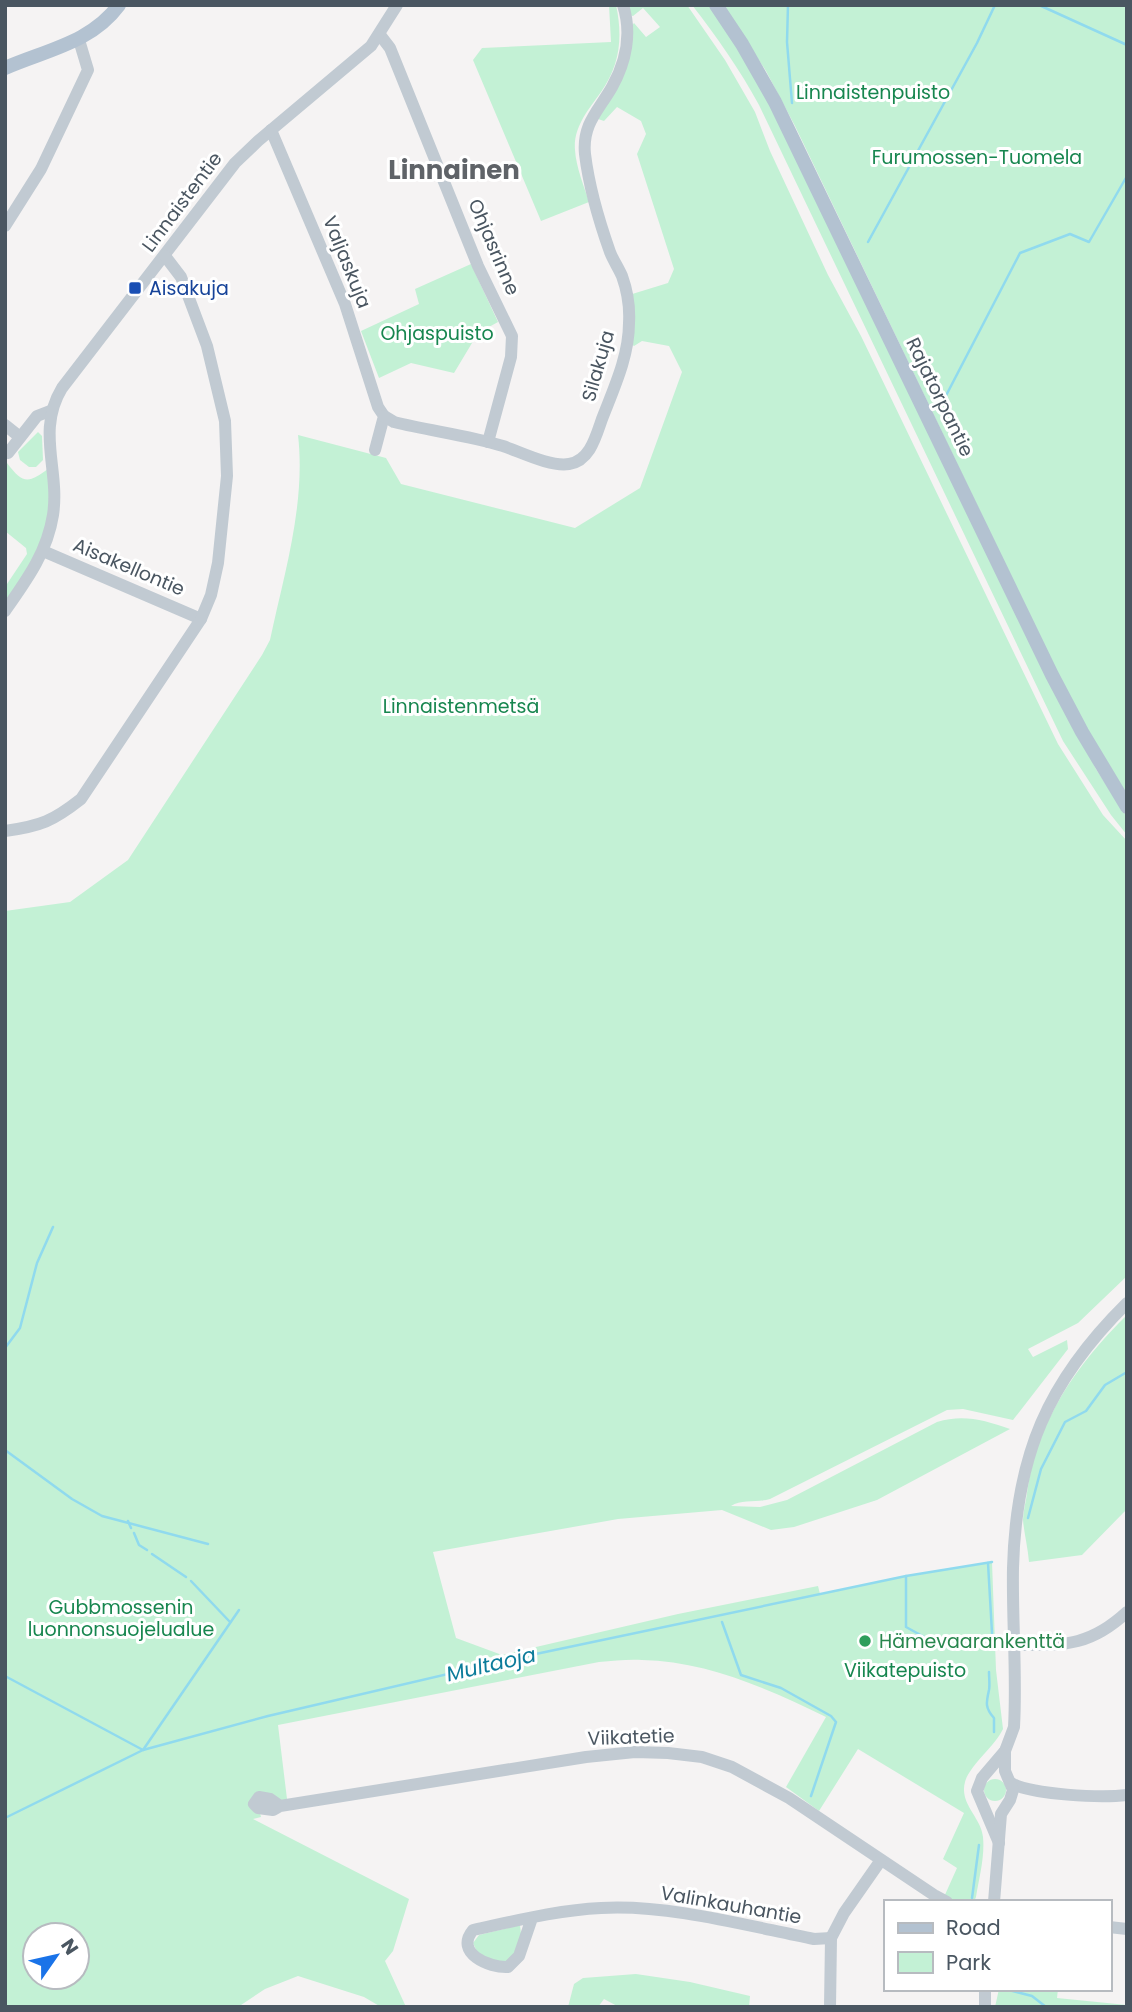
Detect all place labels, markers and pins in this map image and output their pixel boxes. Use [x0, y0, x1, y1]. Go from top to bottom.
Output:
place label: Aisakuja [149, 275, 229, 302]
marker: Aisakuja [127, 280, 143, 296]
place label: Hämevaarankenttä [879, 1628, 1065, 1655]
marker: Hämevaarankenttä [857, 1633, 873, 1649]

